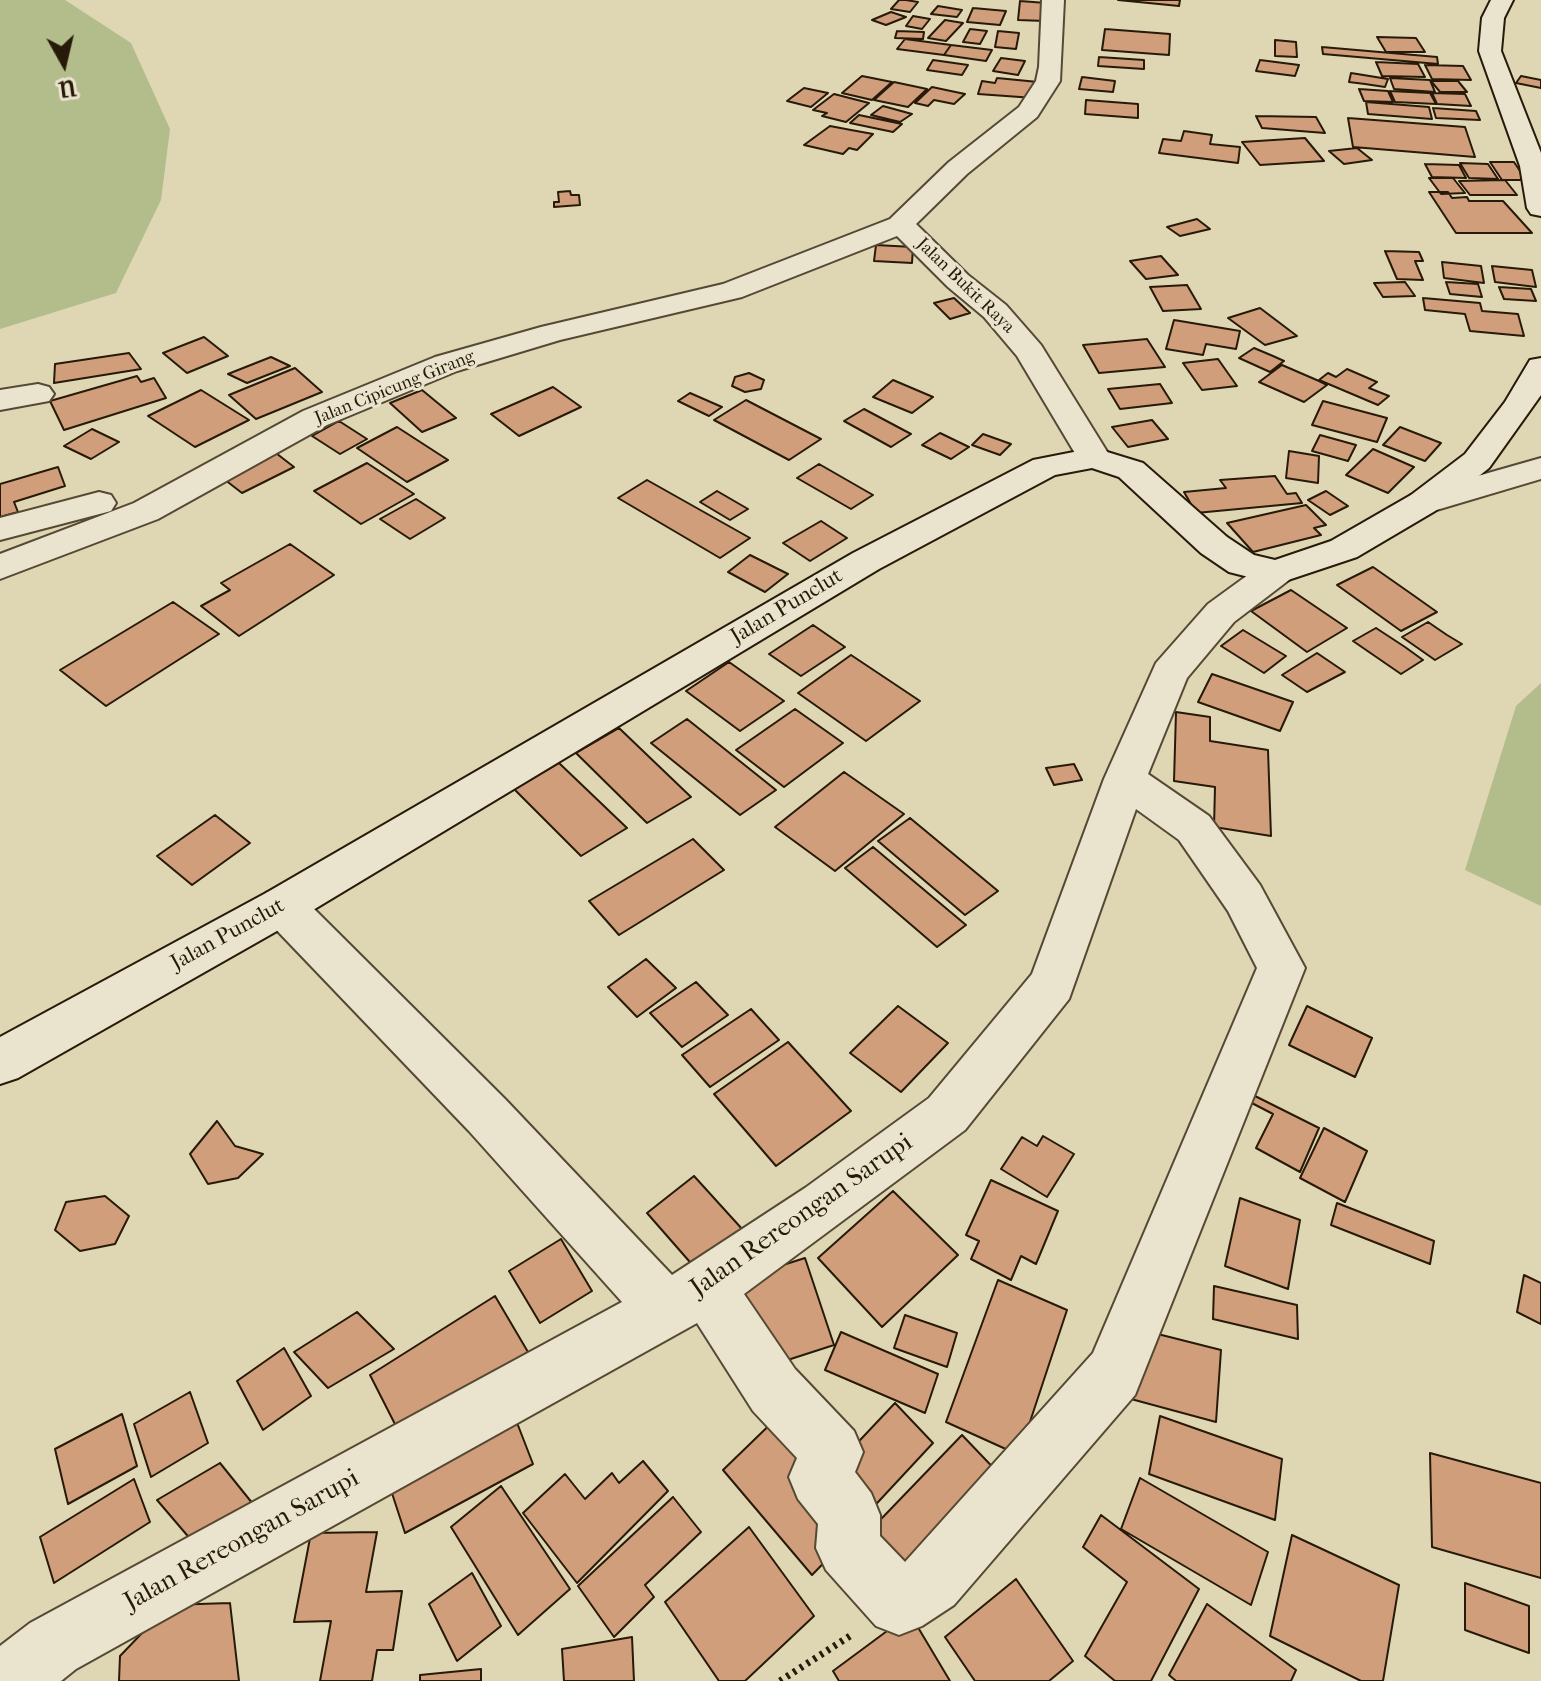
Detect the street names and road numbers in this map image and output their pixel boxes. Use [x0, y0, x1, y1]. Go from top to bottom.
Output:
street label: Jalan Bukit Raya [911, 234, 1019, 338]
street label: Jalan Cipicung Girang [312, 346, 478, 430]
street label: Jalan Punclut [726, 563, 848, 651]
street label: Jalan Punclut [167, 893, 289, 977]
street label: Jalan Rereongan Sarupi [685, 1128, 919, 1304]
street label: Jalan Rereongan Sarupi [119, 1463, 365, 1619]

